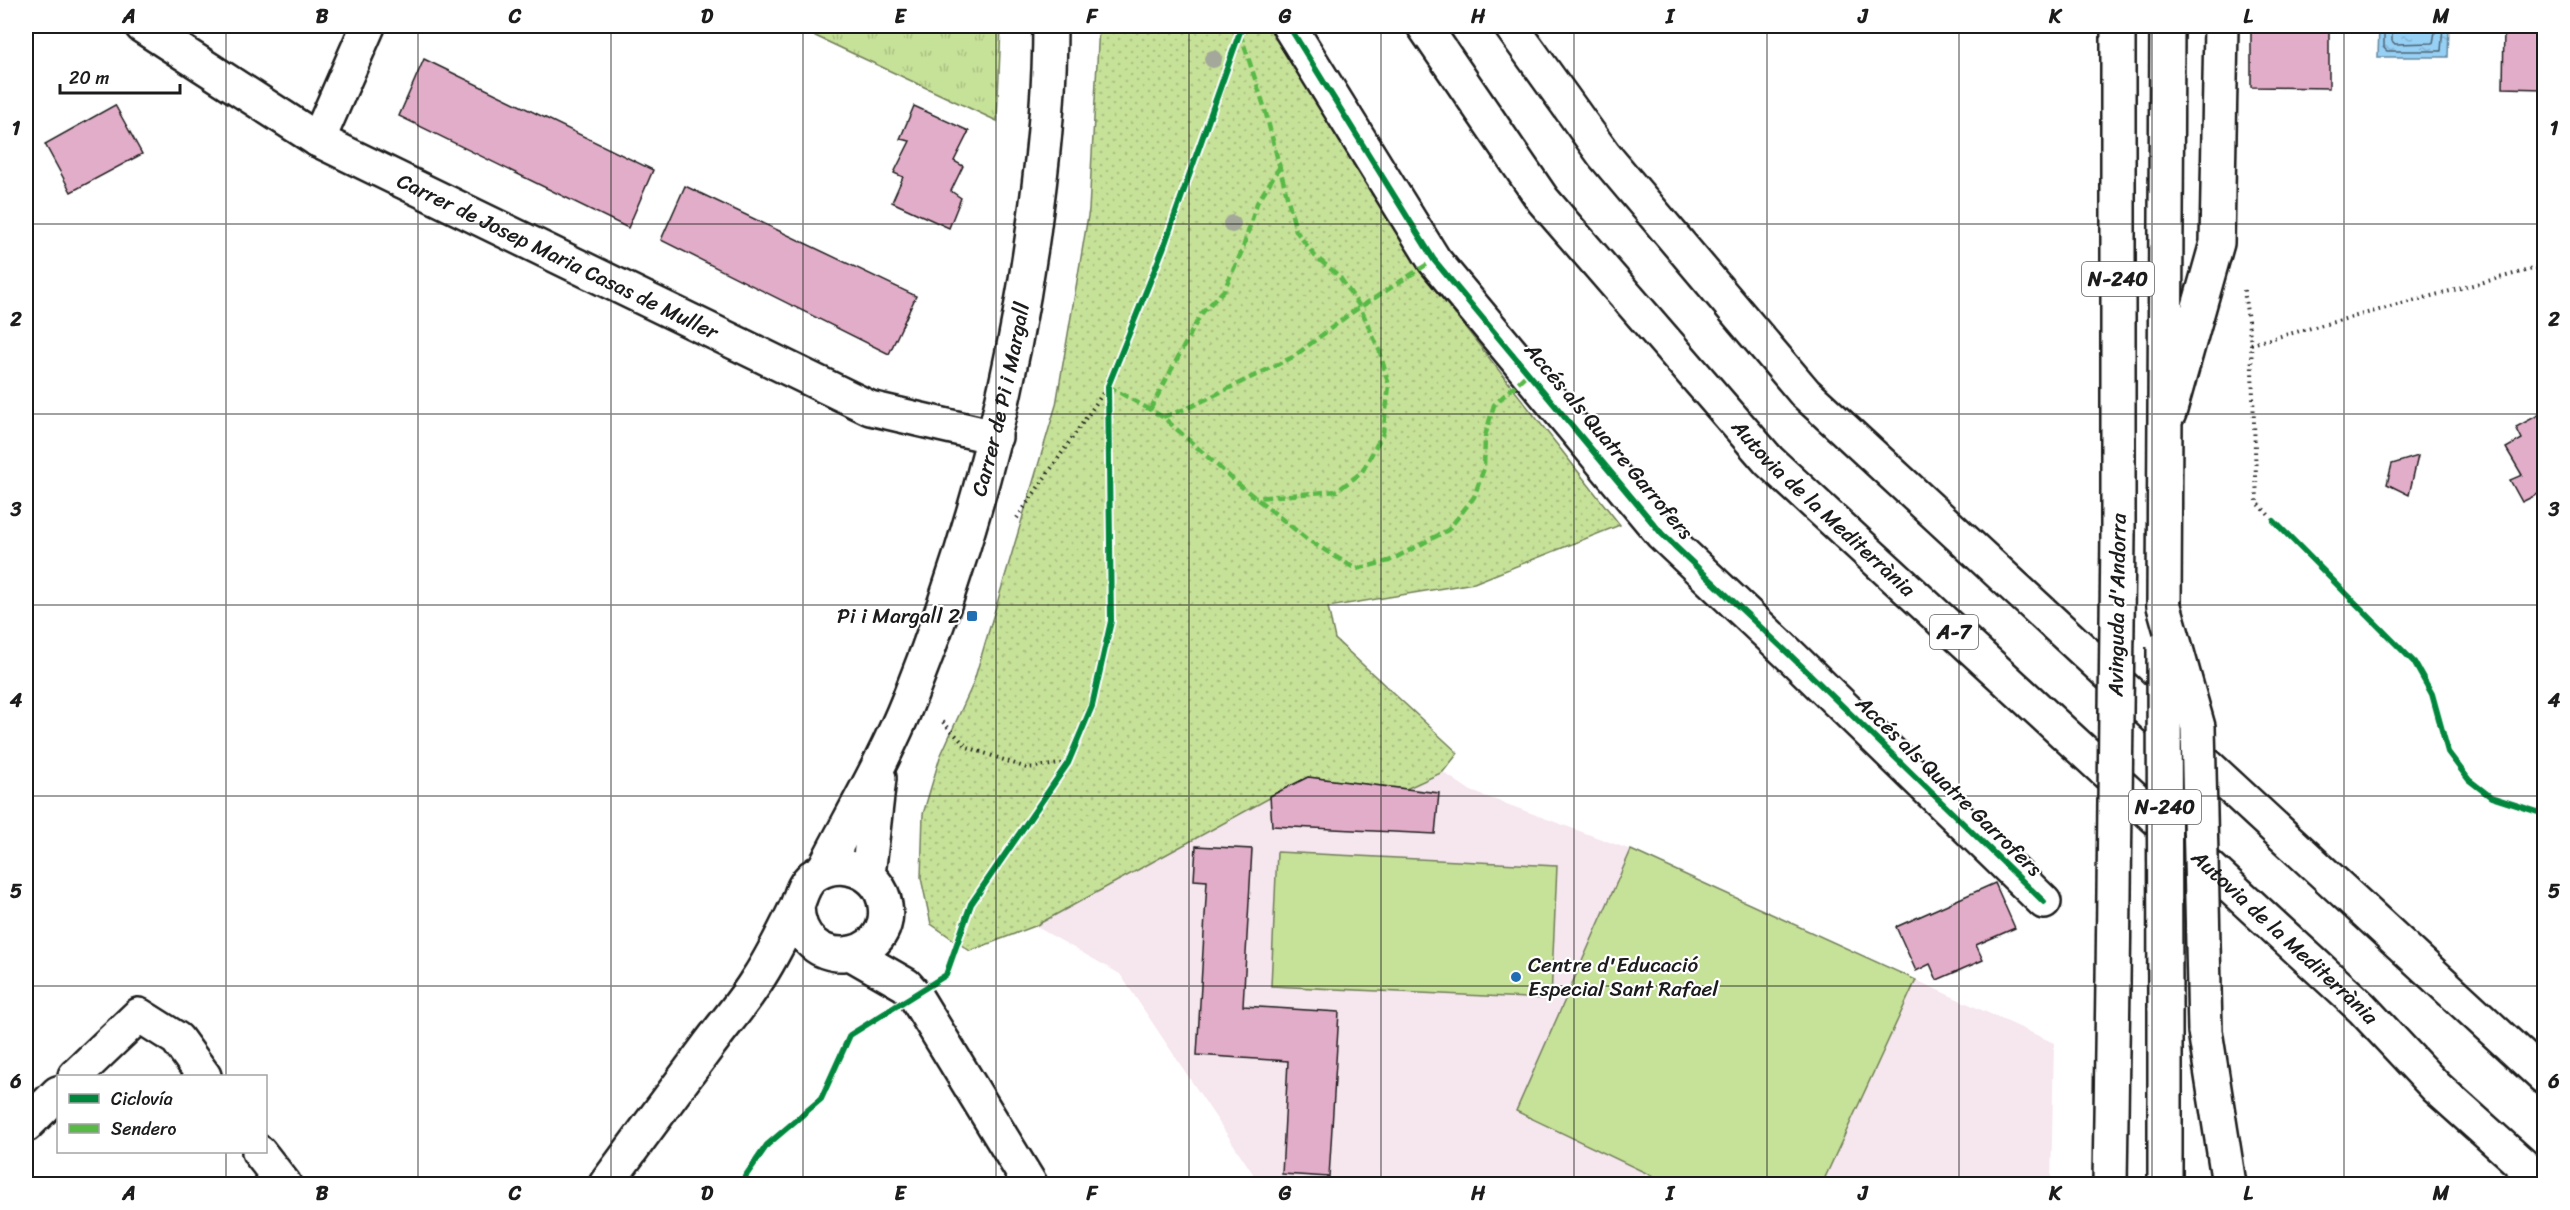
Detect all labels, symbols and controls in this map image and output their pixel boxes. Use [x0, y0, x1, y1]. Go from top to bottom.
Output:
text: A [121, 0, 136, 34]
text: B [316, 0, 329, 34]
text: C [508, 0, 522, 34]
text: D [701, 0, 714, 34]
text: E [894, 0, 907, 34]
text: F [1086, 0, 1099, 34]
text: G [1278, 0, 1292, 34]
text: H [1470, 0, 1486, 34]
text: I [1665, 0, 1676, 34]
text: J [1857, 0, 1869, 34]
text: K [2048, 0, 2063, 34]
text: L [2243, 0, 2253, 34]
text: M [2432, 0, 2450, 34]
scale bar [60, 57, 180, 95]
text: 20 m [69, 62, 109, 94]
text: 1 [12, 111, 21, 146]
text: 1 [2550, 111, 2559, 146]
street label: Carrer de Josep Maria Casas de Muller [390, 162, 726, 351]
road number: N-240 [2082, 262, 2154, 296]
street label: Carrer de Pi i Margall [960, 298, 1041, 501]
text: 2 [9, 302, 22, 337]
text: 2 [2547, 302, 2560, 337]
street label: Accés als Quatre Garrofers [1514, 333, 1704, 549]
street label: Autovia de la Mediterrània [1721, 410, 1925, 607]
text: 3 [10, 492, 22, 527]
text: 3 [2548, 492, 2560, 527]
street label: Avinguda d'Andorra [2096, 513, 2138, 698]
place label: Pi i Margall 2 [837, 597, 960, 635]
marker: Pi i Margall 2 [965, 609, 979, 623]
road number: A-7 [1930, 615, 1978, 649]
text: 4 [9, 683, 23, 718]
text: 4 [2547, 683, 2561, 718]
street label: Accés als Quatre Garrofers [1846, 685, 2052, 886]
road number: N-240 [2129, 790, 2201, 824]
street label: Autovia de la Mediterrània [2181, 839, 2388, 1034]
text: 5 [10, 874, 22, 909]
text: 5 [2548, 874, 2560, 909]
place label: Centre d'Educació Especial Sant Rafael [1528, 946, 1719, 1008]
marker: Centre d'Educació Especial Sant Rafael [1509, 970, 1523, 984]
text: 6 [9, 1064, 22, 1099]
text: 6 [2547, 1064, 2560, 1099]
legend [57, 1075, 267, 1153]
text: Ciclovía [111, 1083, 173, 1115]
text: Sendero [111, 1113, 176, 1145]
text: A [121, 1176, 136, 1210]
text: B [316, 1176, 329, 1210]
text: C [508, 1176, 522, 1210]
text: D [701, 1176, 714, 1210]
text: E [894, 1176, 907, 1210]
text: F [1086, 1176, 1099, 1210]
text: G [1278, 1176, 1292, 1210]
text: H [1470, 1176, 1486, 1210]
text: I [1665, 1176, 1676, 1210]
text: J [1857, 1176, 1869, 1210]
text: K [2048, 1176, 2063, 1210]
text: L [2243, 1176, 2253, 1210]
text: M [2432, 1176, 2450, 1210]

